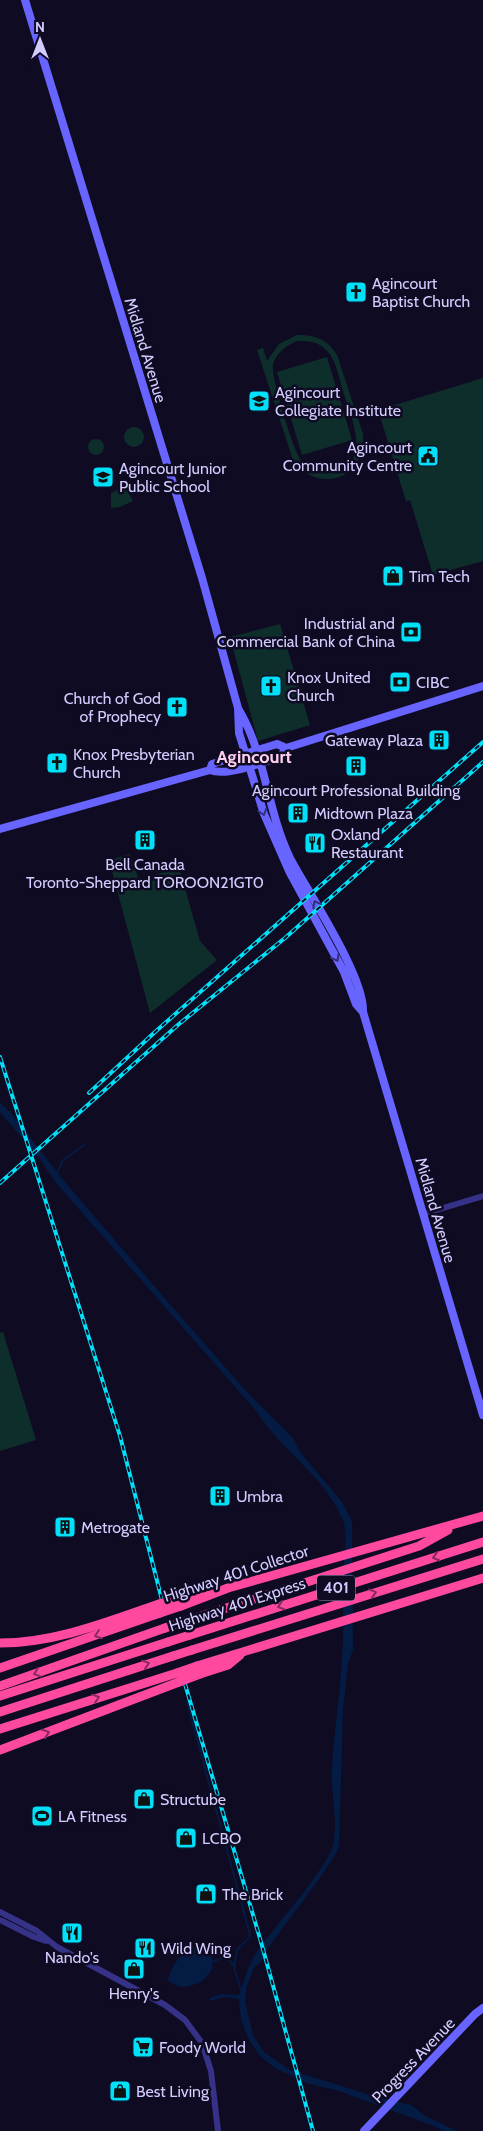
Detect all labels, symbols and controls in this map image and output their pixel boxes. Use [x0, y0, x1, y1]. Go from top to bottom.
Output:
north arrow [15, 15, 65, 65]
text: N [35, 18, 45, 36]
place label: Agincourt Baptist Church [372, 274, 470, 311]
church icon: Agincourt Baptist Church [344, 280, 368, 304]
street label: Midland Avenue [121, 295, 170, 405]
place label: Agincourt Collegiate Institute [275, 383, 401, 420]
school or university icon: Agincourt Collegiate Institute [247, 389, 271, 413]
place label: Agincourt Community Centre [283, 438, 413, 475]
public building icon: Agincourt Community Centre [416, 444, 440, 468]
place label: Agincourt Junior Public School [119, 459, 227, 496]
school or university icon: Agincourt Junior Public School [91, 465, 115, 489]
shop icon: Tim Tech [381, 564, 405, 588]
place label: Tim Tech [409, 567, 470, 586]
place label: Industrial and Commercial Bank of China [217, 614, 395, 651]
bank icon: Industrial and Commercial Bank of China [399, 620, 423, 644]
place label: Knox United Church [287, 668, 371, 705]
bank icon: CIBC [388, 670, 412, 694]
place label: CIBC [416, 673, 449, 692]
church icon: Knox United Church [259, 674, 283, 698]
place label: Church of God of Prophecy [64, 689, 161, 726]
church icon: Church of God of Prophecy [165, 695, 189, 719]
building icon: Gateway Plaza [427, 728, 451, 752]
place label: Gateway Plaza [325, 731, 423, 750]
place label: Knox Presbyterian Church [73, 745, 195, 782]
district label: Agincourt [216, 746, 292, 768]
church icon: Knox Presbyterian Church [45, 751, 69, 775]
building icon: Agincourt Professional Building [344, 754, 368, 778]
place label: Agincourt Professional Building [252, 781, 461, 800]
building icon: Midtown Plaza [286, 801, 310, 825]
place label: Midtown Plaza [314, 804, 413, 823]
one-way arrow [258, 808, 268, 816]
place label: Oxland Restaurant [331, 825, 404, 862]
building icon: Bell Canada Toronto-Sheppard TOROON21GT0 [133, 828, 157, 852]
restaurant icon: Oxland Restaurant [303, 831, 327, 855]
place label: Bell Canada Toronto-Sheppard TOROON21GT0 [26, 855, 264, 892]
one-way arrow [313, 900, 323, 909]
one-way arrow [329, 952, 339, 961]
street label: Midland Avenue [411, 1155, 460, 1265]
building icon: Umbra [208, 1484, 232, 1508]
place label: Umbra [236, 1487, 283, 1506]
building icon: Metrogate [53, 1515, 77, 1539]
place label: Metrogate [81, 1518, 150, 1537]
street label: Highway 401 Collector [161, 1541, 312, 1606]
one-way arrow [433, 1551, 441, 1561]
street label: Highway 401 Express [166, 1573, 308, 1636]
road number: 401 [317, 1576, 355, 1600]
one-way arrow [368, 1589, 376, 1599]
one-way arrow [278, 1600, 286, 1610]
one-way arrow [94, 1629, 103, 1639]
one-way arrow [142, 1660, 150, 1670]
one-way arrow [33, 1667, 41, 1677]
one-way arrow [92, 1694, 100, 1704]
one-way arrow [41, 1728, 49, 1738]
shop icon: Structube [132, 1787, 156, 1811]
place label: Structube [160, 1790, 226, 1809]
sports icon: LA Fitness [30, 1804, 54, 1828]
place label: LA Fitness [58, 1807, 127, 1826]
shop icon: LCBO [174, 1826, 198, 1850]
place label: LCBO [202, 1829, 241, 1848]
shop icon: The Brick [194, 1882, 218, 1906]
place label: The Brick [222, 1885, 284, 1904]
restaurant icon: Nando's [60, 1921, 84, 1945]
restaurant icon: Wild Wing [133, 1936, 157, 1960]
place label: Wild Wing [161, 1939, 232, 1958]
place label: Nando's [45, 1948, 100, 1967]
shop icon: Henry's [122, 1957, 146, 1981]
place label: Henry's [109, 1984, 160, 2003]
street label: Progress Avenue [368, 2014, 459, 2107]
supermarket icon: Foody World [131, 2035, 155, 2059]
place label: Foody World [159, 2038, 246, 2057]
shop icon: Best Living [108, 2079, 132, 2103]
place label: Best Living [136, 2082, 210, 2101]

